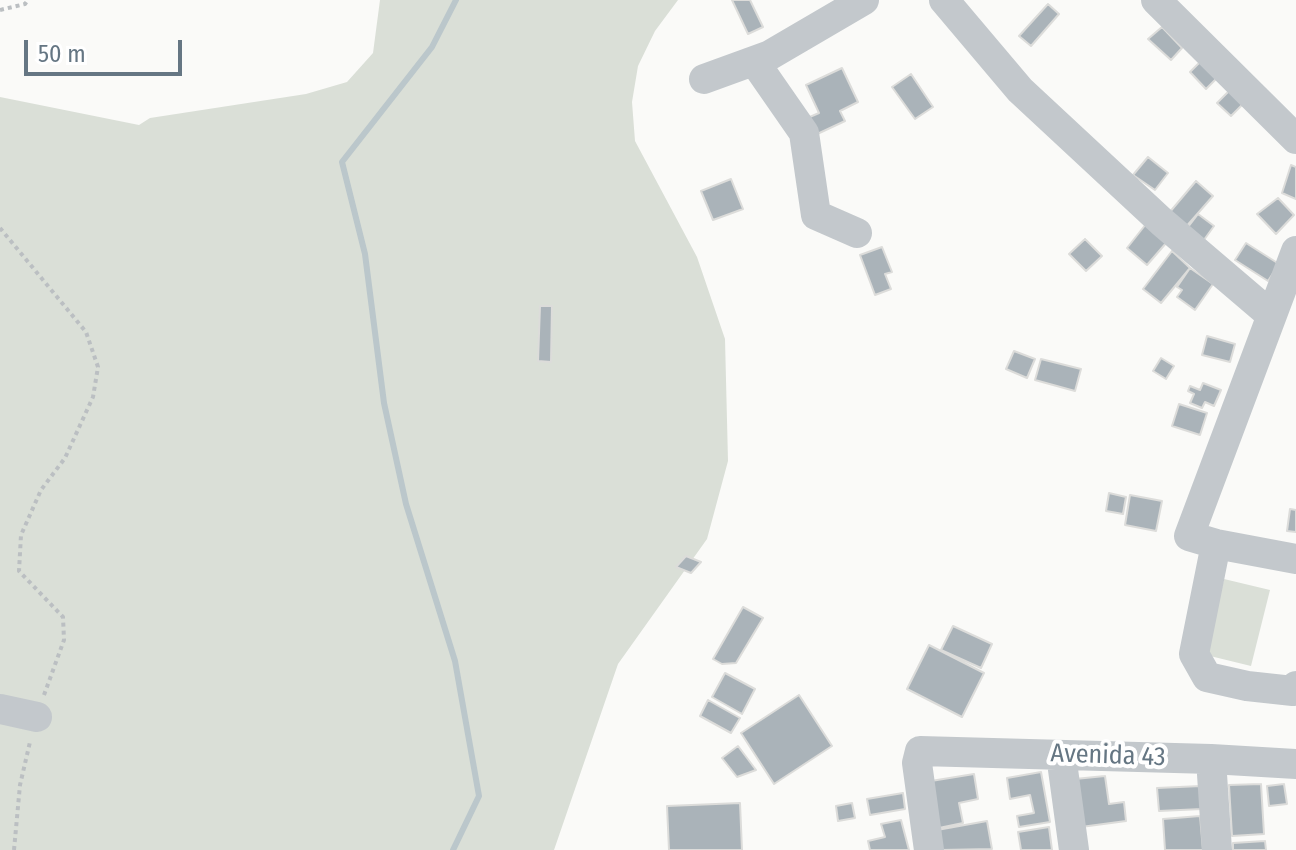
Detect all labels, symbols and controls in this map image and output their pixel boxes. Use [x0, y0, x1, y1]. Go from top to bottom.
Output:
scale bar [28, 24, 186, 74]
text: 50 m [38, 40, 86, 68]
street label: Avenida 43 [1050, 738, 1166, 774]

